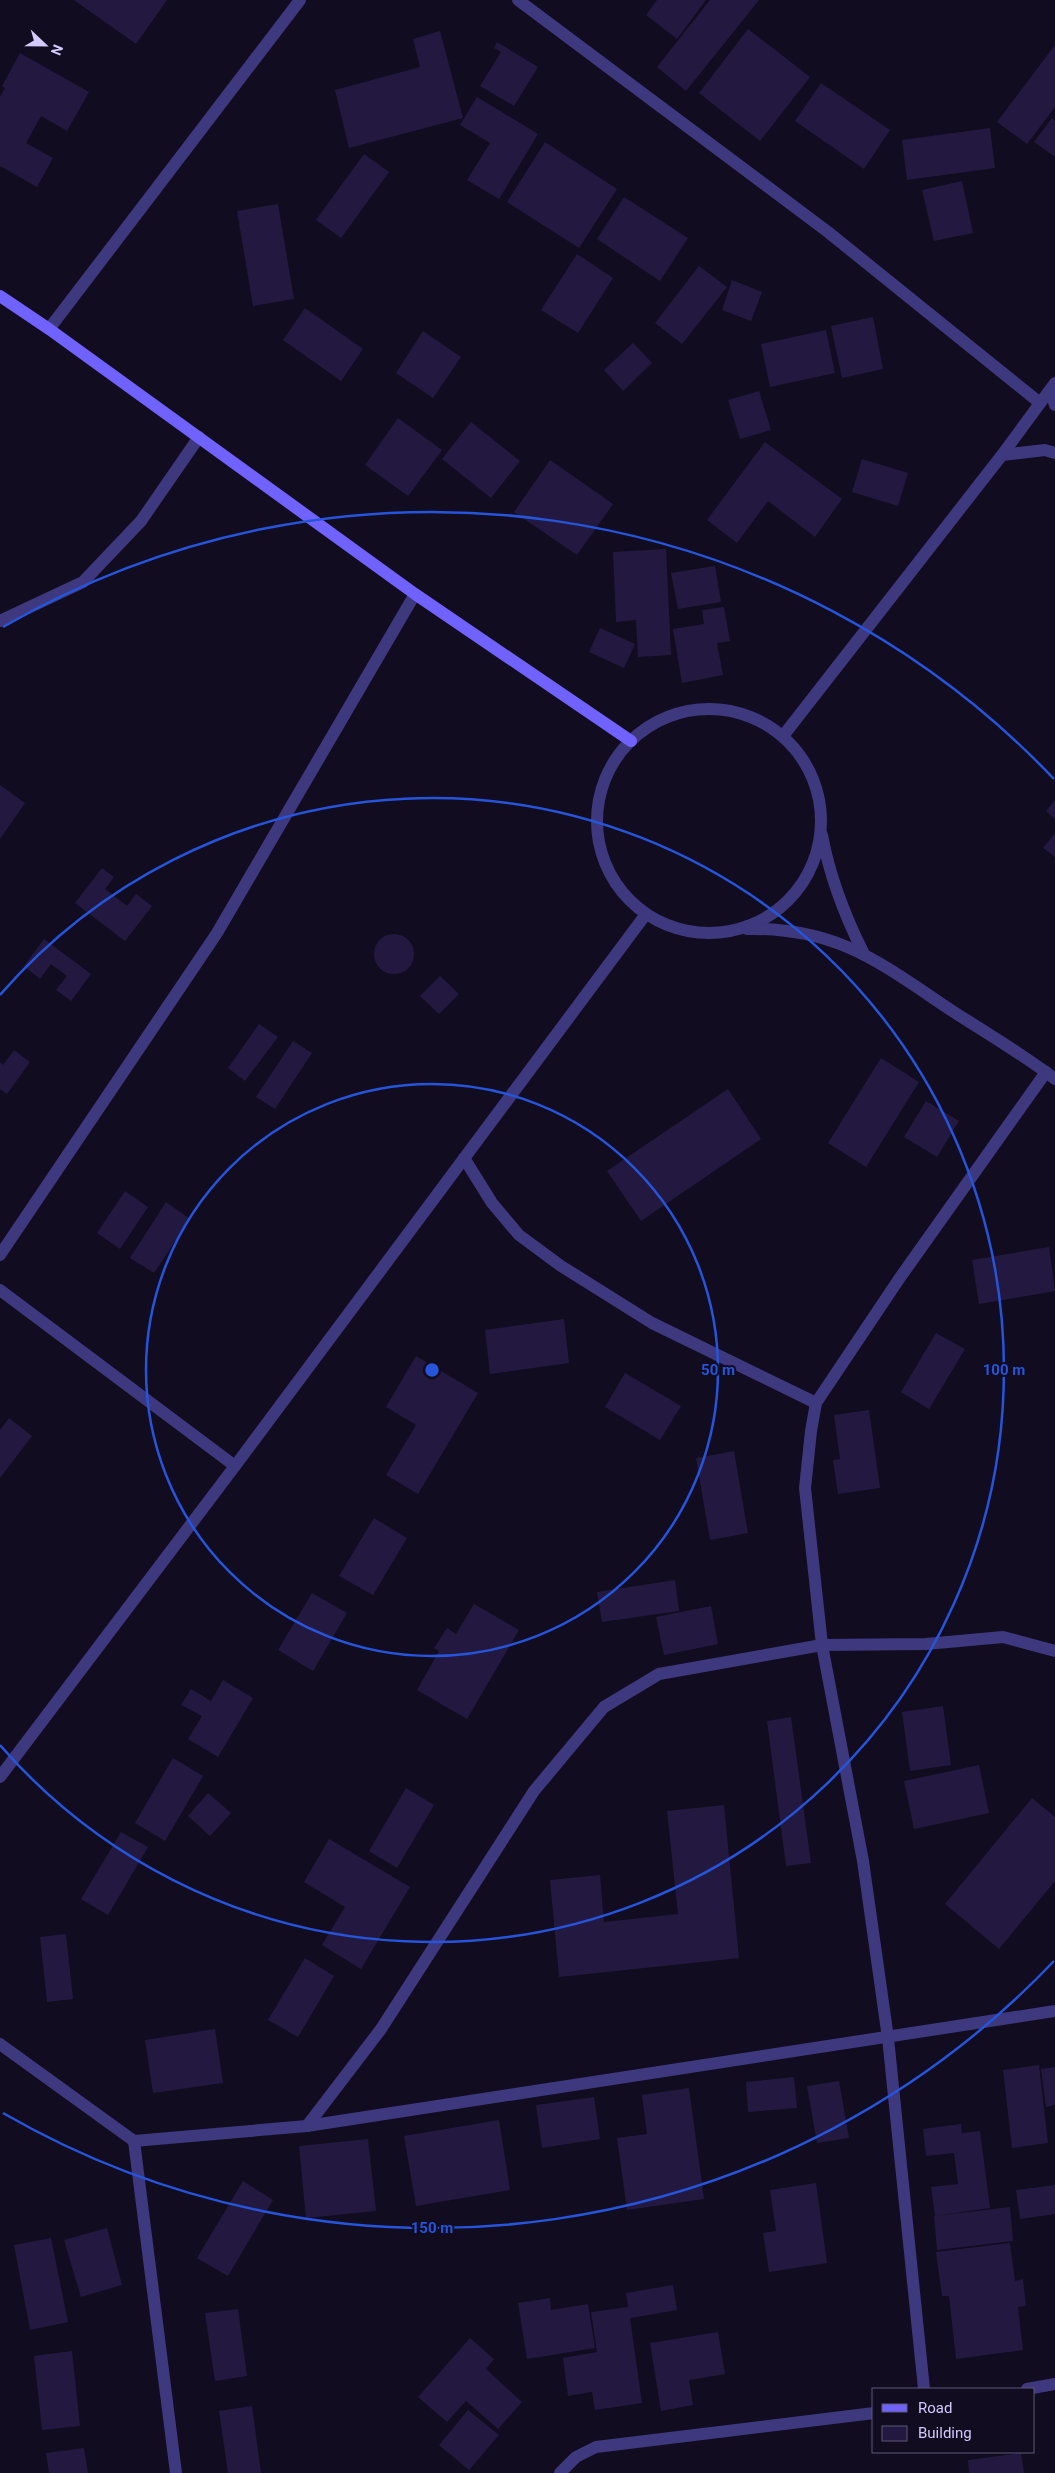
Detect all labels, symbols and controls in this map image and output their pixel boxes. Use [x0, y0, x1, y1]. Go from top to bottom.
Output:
north arrow [20, 20, 70, 70]
text: N [48, 42, 66, 57]
centre of rings [423, 1361, 441, 1379]
text: 50 m [701, 1361, 735, 1379]
text: 100 m [983, 1361, 1025, 1379]
text: 150 m [411, 2219, 453, 2237]
legend [872, 2388, 1035, 2453]
text: Road [918, 2399, 952, 2417]
text: Building [918, 2424, 972, 2442]

